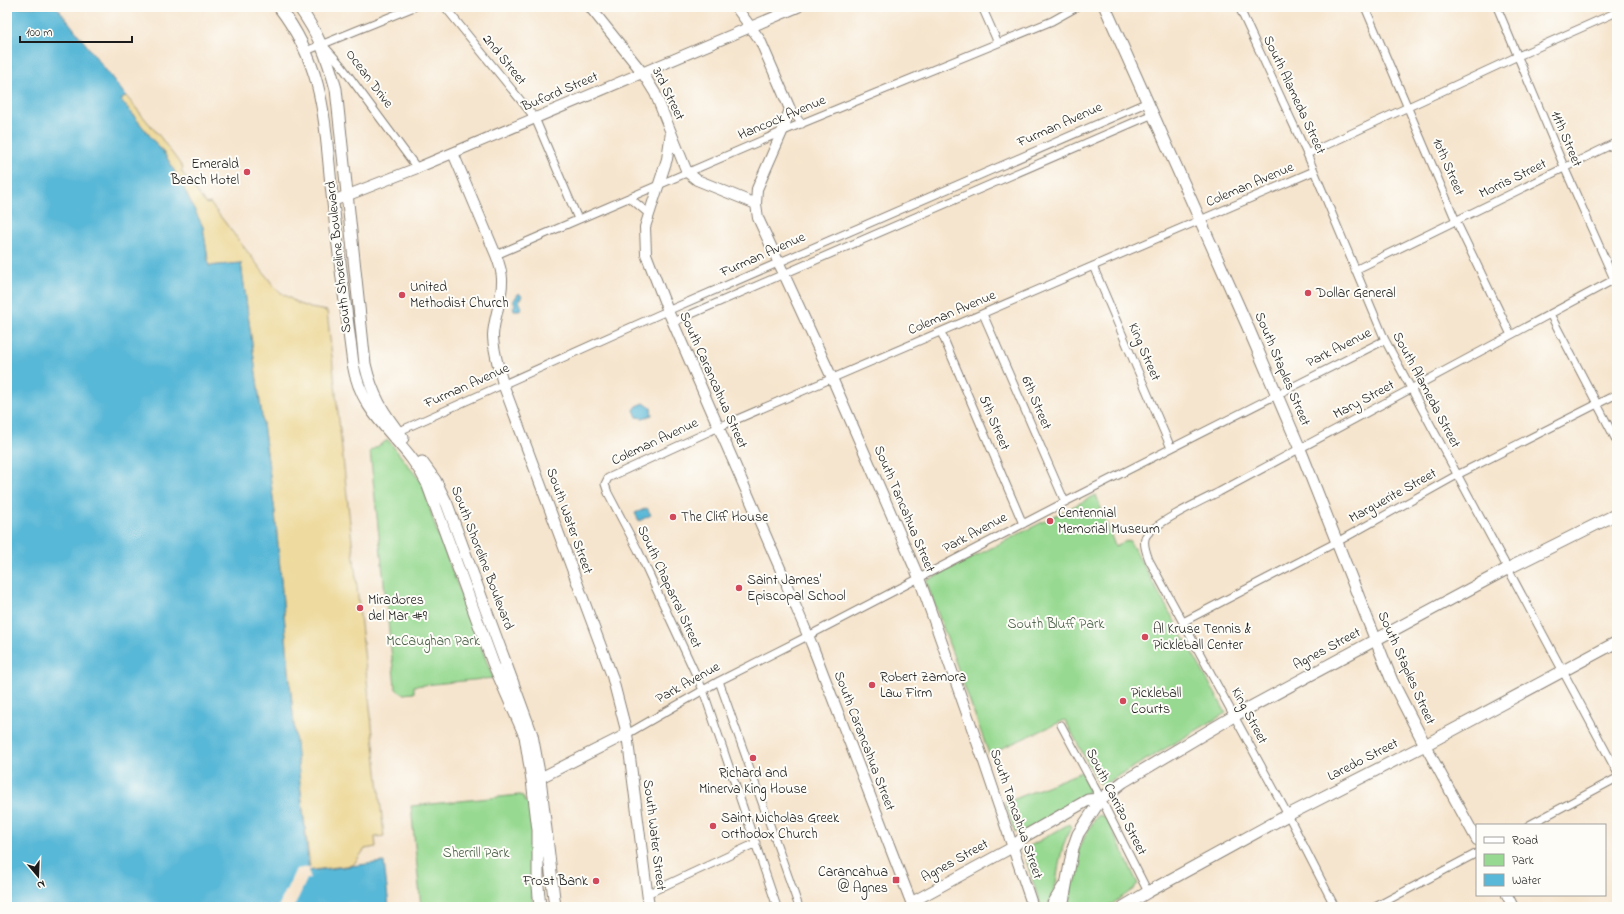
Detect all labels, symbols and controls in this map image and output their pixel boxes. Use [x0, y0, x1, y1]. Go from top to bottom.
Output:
scale bar [20, 18, 132, 44]
text: 100 m [26, 24, 53, 42]
street label: 2nd Street [477, 30, 531, 90]
street label: South Alameda Street [1257, 32, 1331, 158]
street label: Ocean Drive [340, 45, 399, 113]
street label: 3rd Street [646, 64, 690, 124]
street label: Buford Street [518, 66, 602, 118]
street label: Hancock Avenue [735, 90, 830, 146]
street label: Furman Avenue [1013, 97, 1107, 154]
street label: 11th Street [1545, 108, 1587, 171]
street label: 10th Street [1426, 135, 1470, 199]
street label: Morris Street [1476, 153, 1551, 204]
place label: Emerald Beach Hotel [170, 154, 239, 191]
street label: Coleman Avenue [1203, 157, 1298, 213]
marker: Emerald Beach Hotel [242, 167, 252, 177]
street label: South Shoreline Boulevard [321, 180, 357, 334]
street label: Furman Avenue [716, 227, 810, 284]
place label: United Methodist Church [410, 277, 509, 314]
place label: Dollar General [1315, 283, 1396, 304]
street label: Coleman Avenue [905, 285, 1000, 341]
marker: Dollar General [1303, 288, 1313, 298]
marker: United Methodist Church [397, 290, 407, 300]
street label: South Carancahua Street [673, 308, 753, 452]
street label: South Staples Street [1248, 309, 1316, 430]
street label: King Street [1121, 320, 1166, 385]
street label: Park Avenue [1303, 322, 1376, 373]
street label: South Alameda Street [1386, 328, 1466, 452]
street label: Furman Avenue [420, 358, 514, 415]
street label: 6th Street [1015, 373, 1057, 433]
street label: Mary Street [1330, 375, 1399, 426]
street label: 5th Street [973, 392, 1015, 454]
street label: Coleman Avenue [608, 412, 703, 471]
street label: South Tancahua Street [868, 442, 940, 576]
street label: Marguerite Street [1345, 463, 1441, 530]
street label: South Water Street [540, 465, 598, 577]
street label: South Shoreline Boulevard [445, 483, 519, 633]
place label: Centennial Memorial Museum [1058, 503, 1160, 540]
place label: The Cliff House [681, 507, 769, 528]
street label: Park Avenue [939, 507, 1012, 559]
marker: The Cliff House [668, 512, 678, 522]
marker: Centennial Memorial Museum [1045, 516, 1055, 526]
street label: South Chaparral Street [631, 522, 707, 652]
place label: Saint James' Episcopal School [747, 570, 846, 607]
marker: Saint James' Episcopal School [734, 583, 744, 593]
place label: Miradores del Mar #9 [368, 590, 428, 627]
marker: Miradores del Mar #9 [355, 603, 365, 613]
street label: South Staples Street [1372, 608, 1441, 728]
park label: South Bluff Park [1008, 614, 1105, 635]
place label: Al Kruse Tennis & Pickleball Center [1153, 619, 1252, 656]
street label: Agnes Street [1289, 622, 1365, 677]
park label: McCaughan Park [386, 631, 481, 653]
marker: Al Kruse Tennis & Pickleball Center [1140, 632, 1150, 642]
street label: Park Avenue [652, 656, 725, 709]
place label: Robert Zamora Law Firm [880, 667, 966, 704]
street label: South Carancahua Street [828, 668, 900, 814]
marker: Robert Zamora Law Firm [867, 680, 877, 690]
place label: Pickleball Courts [1131, 683, 1181, 720]
street label: King Street [1224, 684, 1273, 749]
marker: Pickleball Courts [1118, 696, 1128, 706]
street label: Laredo Street [1324, 733, 1402, 787]
street label: South Carrizo Street [1080, 745, 1152, 859]
street label: South Tancahua Street [984, 746, 1048, 882]
marker: Richard and Minerva King House [748, 753, 758, 763]
place label: Richard and Minerva King House [699, 763, 808, 801]
street label: South Water Street [637, 778, 671, 892]
place label: Saint Nicholas Greek Orthodox Church [721, 808, 840, 845]
marker: Saint Nicholas Greek Orthodox Church [708, 821, 718, 831]
legend [1476, 824, 1606, 896]
text: Road [1512, 832, 1538, 850]
street label: Agnes Street [918, 834, 993, 889]
park label: Sherrill Park [443, 843, 510, 864]
text: Park [1512, 852, 1534, 870]
north arrow [18, 856, 58, 896]
place label: Carancahua @ Agnes [818, 862, 888, 900]
place label: Frost Bank [522, 871, 589, 892]
text: Water [1512, 872, 1541, 890]
marker: Carancahua @ Agnes [891, 875, 901, 885]
text: N [35, 876, 47, 893]
marker: Frost Bank [591, 876, 601, 886]

